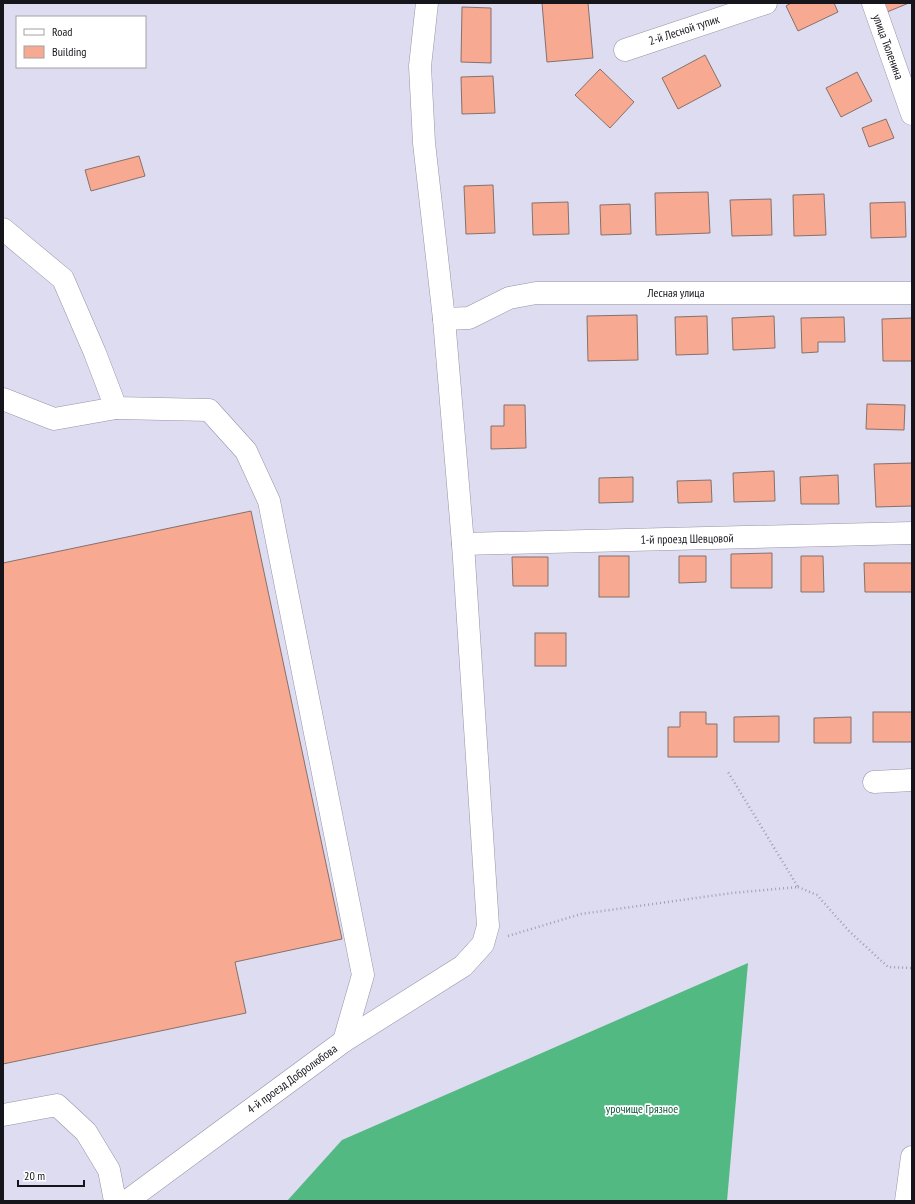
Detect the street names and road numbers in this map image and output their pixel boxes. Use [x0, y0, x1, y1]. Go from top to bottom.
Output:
street label: 2-й Лесной тупик [647, 11, 721, 48]
street label: улица Тюленина [870, 12, 907, 82]
street label: Лесная улица [647, 285, 705, 300]
street label: 1-й проезд Шевцовой [640, 530, 734, 547]
street label: 4-й проезд Добролюбова [244, 1041, 340, 1116]

